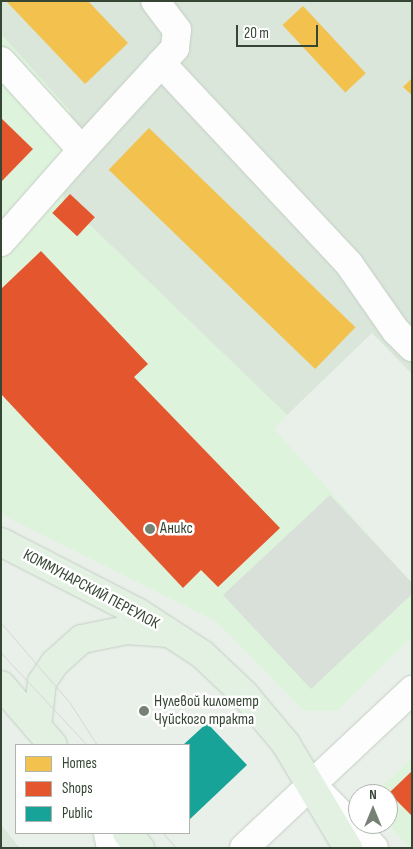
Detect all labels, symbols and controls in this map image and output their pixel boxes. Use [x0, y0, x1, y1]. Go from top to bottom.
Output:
scale bar [238, 15, 320, 47]
text: 20 m [244, 24, 269, 43]
place label: Аникс [160, 519, 193, 539]
marker: Аникс [144, 523, 156, 535]
street label: КОММУНАРСКИЙ ПЕРЕУЛОК [20, 546, 162, 634]
place label: Нулевой километр Чуйского тракта [154, 692, 259, 730]
marker: Нулевой километр Чуйского тракта [138, 705, 150, 717]
legend [15, 744, 190, 834]
text: Homes [62, 754, 97, 773]
text: Shops [62, 779, 93, 798]
north arrow [348, 784, 398, 834]
text: N [369, 786, 377, 803]
text: Public [62, 804, 93, 823]

